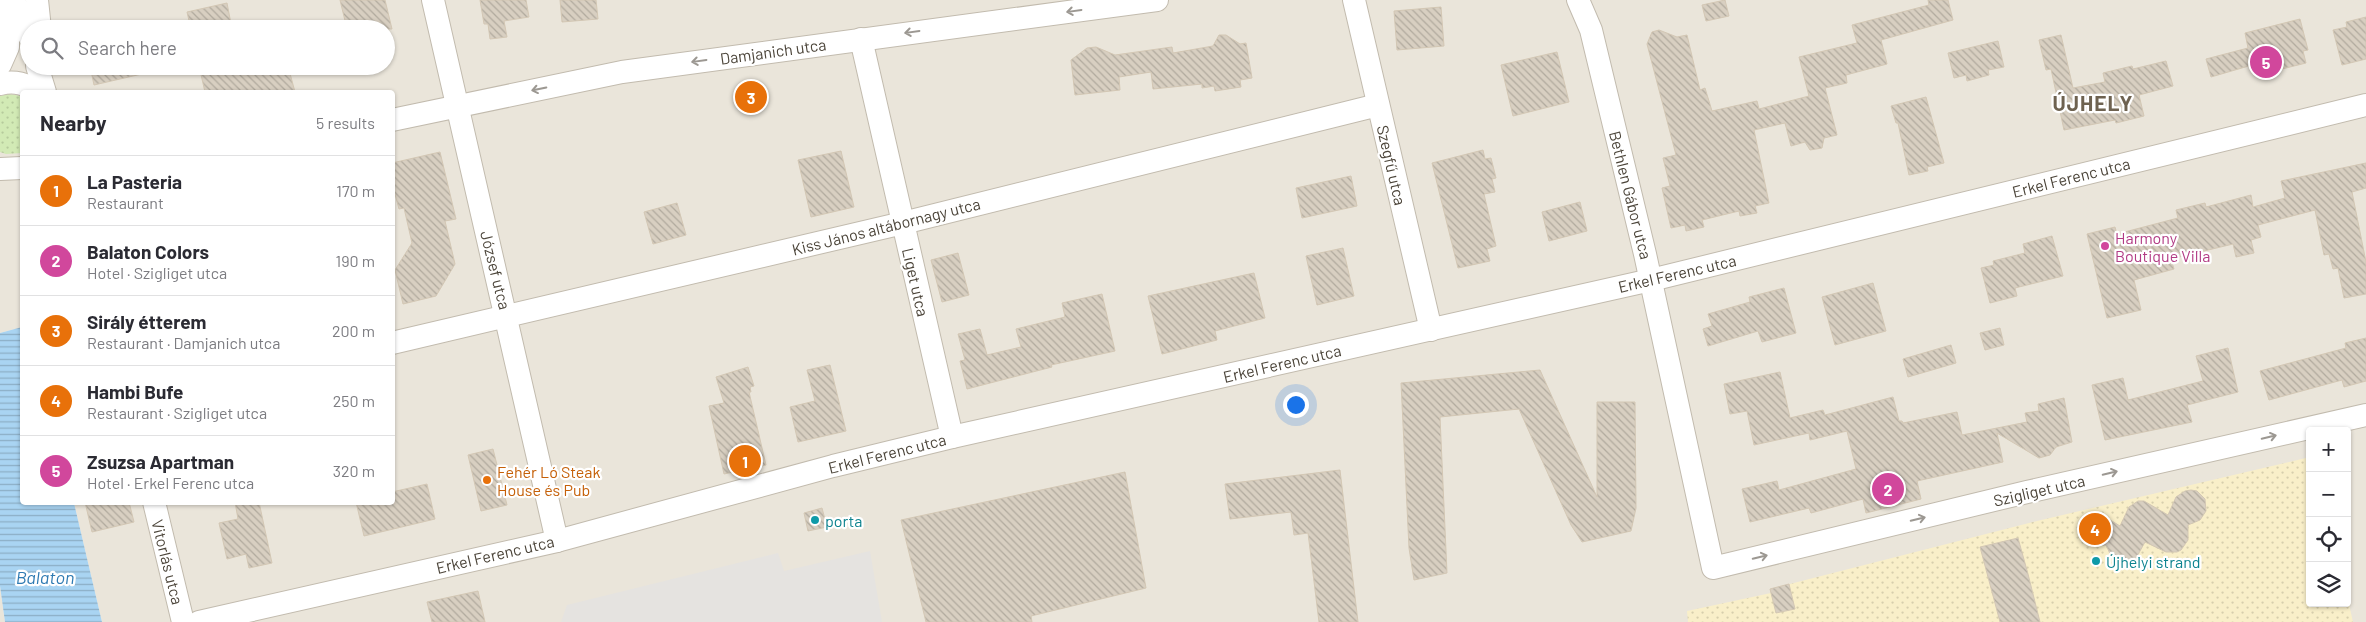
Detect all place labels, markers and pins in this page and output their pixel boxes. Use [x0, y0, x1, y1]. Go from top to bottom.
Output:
pin: 5 [2250, 43, 2282, 81]
pin: 3 [735, 78, 767, 116]
place label: Harmony Boutique Villa [2115, 228, 2210, 265]
marker: Harmony Boutique Villa [2099, 240, 2111, 252]
pin: 1 [729, 442, 761, 480]
place label: Fehér Ló Steak House és Pub [497, 462, 600, 499]
pin: 2 [1872, 470, 1904, 508]
marker: Fehér Ló Steak House és Pub [481, 474, 493, 486]
pin: 4 [2079, 510, 2111, 548]
place label: porta [825, 511, 863, 530]
marker: porta [809, 514, 821, 526]
place label: Újhelyi strand [2106, 552, 2200, 571]
marker: Újhelyi strand [2090, 555, 2102, 567]

